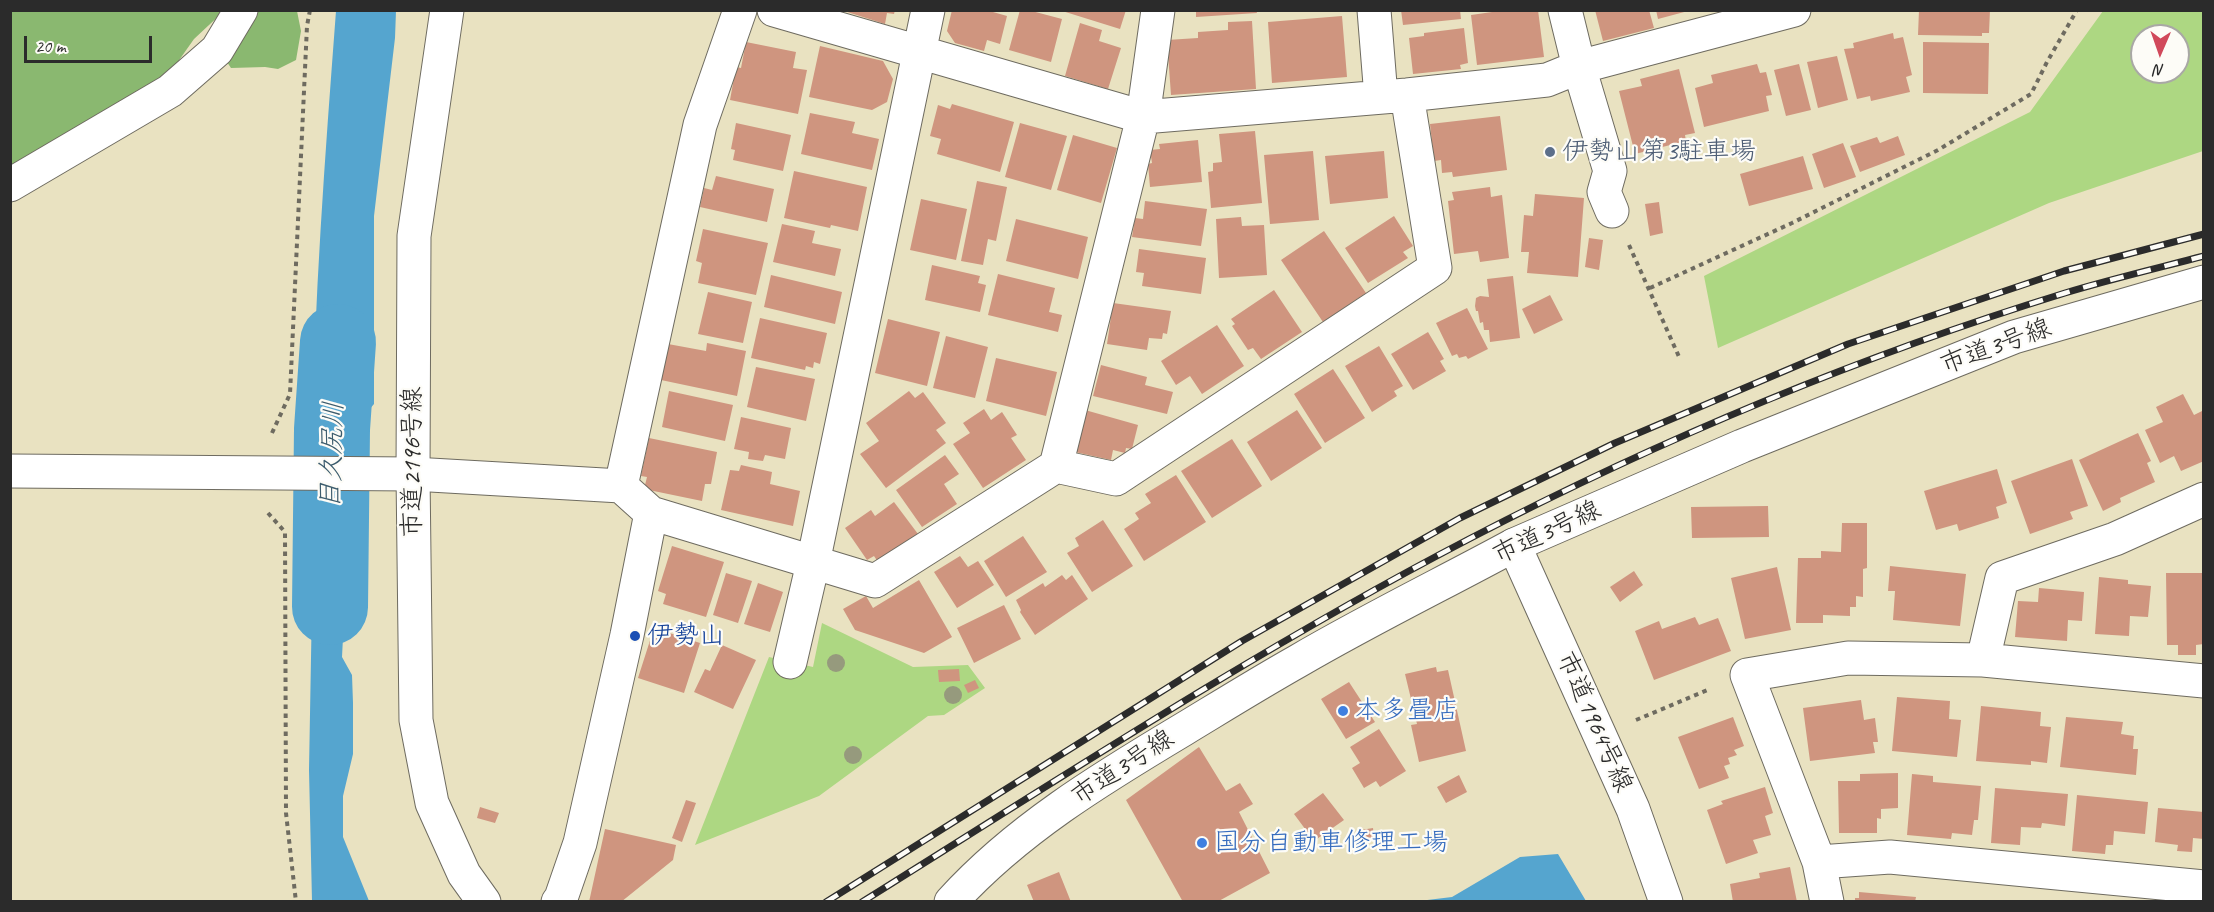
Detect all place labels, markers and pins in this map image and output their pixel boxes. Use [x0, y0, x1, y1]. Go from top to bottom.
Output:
place label: 伊勢山第3駐車場 [1562, 136, 1756, 168]
marker: 伊勢山第3駐車場 [1543, 145, 1557, 159]
place label: 伊勢山 [647, 620, 725, 652]
marker: 伊勢山 [628, 629, 642, 643]
place label: 本多畳店 [1355, 695, 1459, 727]
marker: 本多畳店 [1336, 704, 1350, 718]
place label: 国分自動車修理工場 [1214, 827, 1448, 859]
marker: 国分自動車修理工場 [1195, 836, 1209, 850]

